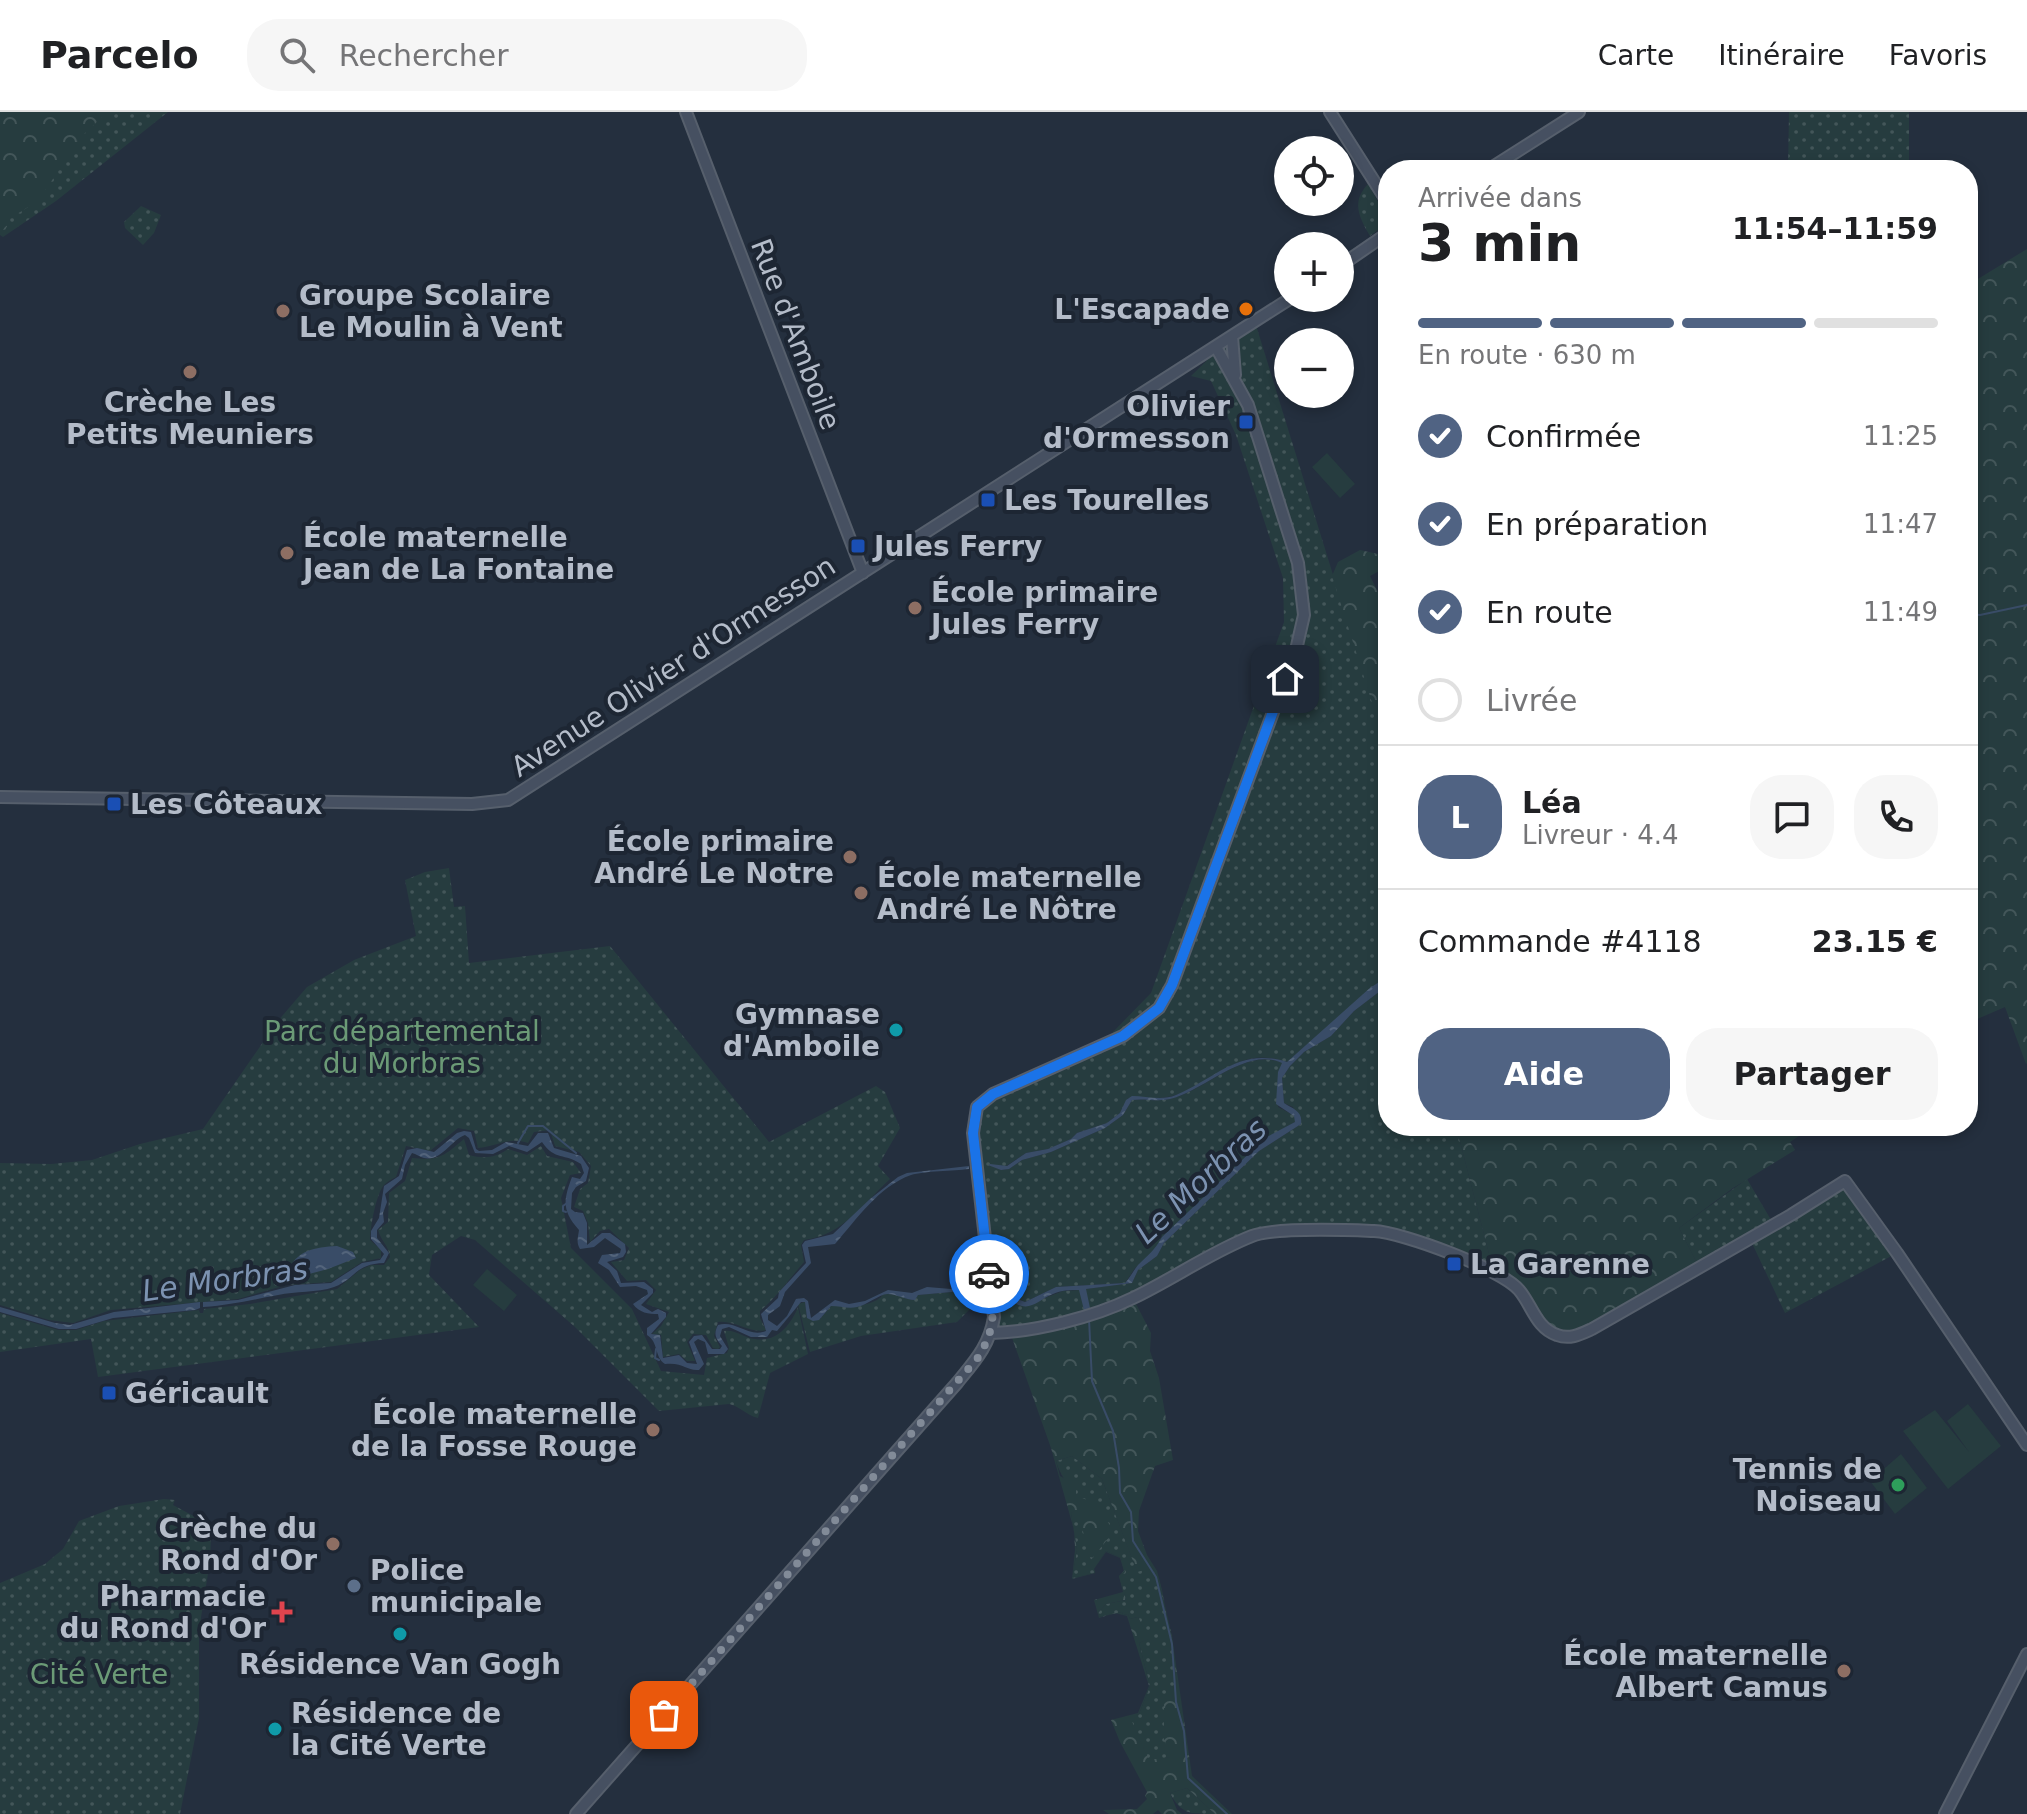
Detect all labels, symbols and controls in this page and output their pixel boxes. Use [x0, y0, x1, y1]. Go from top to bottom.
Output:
search box [247, 19, 807, 91]
text: Parcelo [40, 33, 199, 77]
icon: search [275, 33, 319, 77]
text: Rechercher [339, 38, 509, 73]
text: Carte [1598, 39, 1674, 72]
text: Itinéraire [1718, 39, 1845, 72]
text: Favoris [1889, 39, 1987, 72]
map controls [1274, 136, 1354, 408]
button: locate [1274, 136, 1354, 216]
text: Arrivée dans [1418, 183, 1582, 213]
text: 11:54–11:59 [1732, 211, 1938, 246]
text: 3 min [1418, 213, 1581, 273]
button: + [1274, 232, 1354, 312]
street label: Rue d'Amboile [744, 234, 847, 434]
place label: Groupe Scolaire Le Moulin à Vent [299, 279, 563, 344]
place label: L'Escapade [1054, 293, 1230, 326]
marker: L'Escapade [1237, 300, 1255, 318]
marker: Groupe Scolaire Le Moulin à Vent [274, 302, 292, 320]
button: − [1274, 328, 1354, 408]
text: En route · 630 m [1418, 340, 1636, 370]
marker: Crèche Les Petits Meuniers [181, 363, 199, 381]
place label: Crèche Les Petits Meuniers [66, 386, 314, 451]
place label: Olivier d'Ormesson [1043, 390, 1230, 455]
marker: Olivier d'Ormesson [1237, 413, 1255, 431]
icon: check [1418, 414, 1462, 458]
text: Confirmée [1486, 419, 1641, 454]
text: 11:25 [1863, 421, 1938, 451]
place label: Les Tourelles [1004, 484, 1209, 517]
marker: Les Tourelles [979, 491, 997, 509]
icon: check [1418, 502, 1462, 546]
text: En préparation [1486, 507, 1708, 542]
text: 11:47 [1863, 509, 1938, 539]
place label: École maternelle Jean de La Fontaine [301, 520, 614, 586]
place label: Jules Ferry [872, 530, 1042, 563]
marker: Jules Ferry [849, 537, 867, 555]
marker: École maternelle Jean de La Fontaine [278, 544, 296, 562]
street label: Avenue Olivier d'Ormesson [505, 549, 841, 784]
place label: École primaire Jules Ferry [929, 575, 1158, 641]
icon: check [1418, 590, 1462, 634]
text: En route [1486, 595, 1613, 630]
text: 11:49 [1863, 597, 1938, 627]
marker: École primaire Jules Ferry [906, 599, 924, 617]
pin [1251, 645, 1319, 713]
icon: home [1263, 657, 1307, 701]
text: Livrée [1486, 683, 1577, 718]
button: chat [1750, 775, 1834, 859]
button: phone [1854, 775, 1938, 859]
text: Léa [1522, 785, 1582, 820]
place label: Les Côteaux [130, 788, 322, 821]
marker: Les Côteaux [105, 795, 123, 813]
text: L [1450, 800, 1470, 835]
text: Livreur · 4.4 [1522, 820, 1679, 850]
place label: École primaire André Le Notre [594, 824, 834, 890]
marker: École primaire André Le Notre [841, 848, 859, 866]
place label: École maternelle André Le Nôtre [877, 860, 1142, 926]
marker: École maternelle André Le Nôtre [852, 884, 870, 902]
text: Commande #4118 [1418, 924, 1702, 959]
text: 23.15 € [1812, 924, 1938, 959]
place label: Gymnase d'Amboile [723, 998, 880, 1063]
park label: Parc départemental du Morbras [264, 1015, 540, 1080]
marker: Gymnase d'Amboile [887, 1021, 905, 1039]
button: Aide [1418, 1028, 1670, 1120]
button: Partager [1686, 1028, 1938, 1120]
water label: Le Morbras [1128, 1111, 1274, 1250]
courier [949, 1234, 1029, 1314]
place label: La Garenne [1470, 1248, 1650, 1281]
water label: Le Morbras [140, 1251, 310, 1308]
icon: car [967, 1252, 1011, 1296]
marker: La Garenne [1445, 1255, 1463, 1273]
place label: Géricault [125, 1377, 269, 1410]
marker: Géricault [100, 1384, 118, 1402]
place label: École maternelle de la Fosse Rouge [351, 1397, 637, 1463]
marker: École maternelle de la Fosse Rouge [644, 1421, 662, 1439]
place label: Tennis de Noiseau [1733, 1453, 1882, 1518]
marker: Tennis de Noiseau [1889, 1476, 1907, 1494]
place label: Crèche du Rond d'Or [158, 1512, 317, 1577]
marker: Crèche du Rond d'Or [324, 1535, 342, 1553]
place label: Police municipale [370, 1554, 542, 1619]
marker: Police municipale [345, 1577, 363, 1595]
place label: Pharmacie du Rond d'Or [60, 1580, 266, 1645]
marker: Pharmacie du Rond d'Or [273, 1603, 291, 1621]
marker: Résidence Van Gogh [391, 1625, 409, 1643]
place label: École maternelle Albert Camus [1563, 1638, 1828, 1704]
place label: Résidence Van Gogh [239, 1648, 561, 1681]
park label: Cité Verte [30, 1658, 168, 1691]
marker: École maternelle Albert Camus [1835, 1662, 1853, 1680]
pin [630, 1681, 698, 1749]
icon: bag [642, 1693, 686, 1737]
place label: Résidence de la Cité Verte [291, 1697, 501, 1762]
marker: Résidence de la Cité Verte [266, 1720, 284, 1738]

